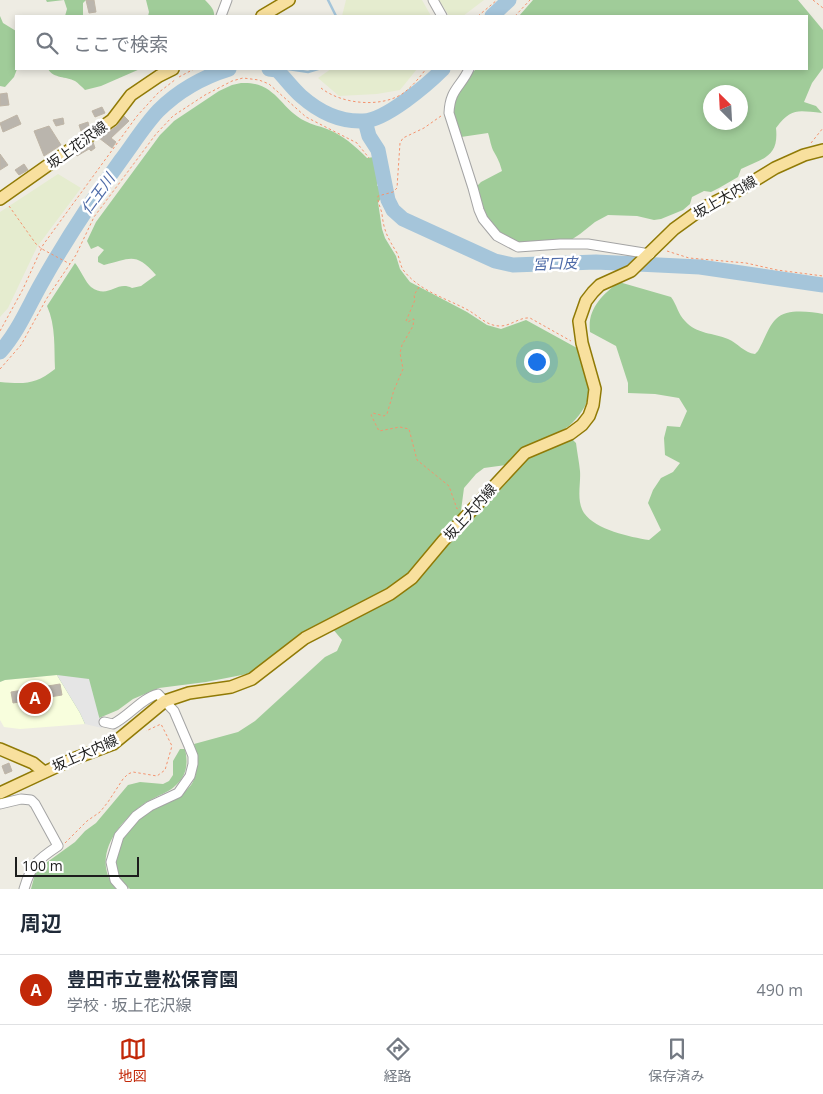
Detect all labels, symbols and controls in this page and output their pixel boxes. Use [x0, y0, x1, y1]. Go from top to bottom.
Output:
search box [15, 15, 808, 70]
icon: search [33, 29, 61, 57]
text: ここで検索 [73, 31, 168, 57]
north arrow [703, 85, 748, 130]
street label: 坂上花沢線 [43, 116, 111, 173]
water label: 仁王川 [76, 168, 120, 217]
street label: 坂上大内線 [690, 171, 760, 222]
water label: 宮口皮 [532, 252, 580, 274]
your location [524, 349, 550, 375]
street label: 坂上大内線 [439, 479, 500, 544]
pin: A [19, 679, 51, 717]
street label: 坂上大内線 [49, 730, 121, 775]
scale bar [15, 854, 139, 877]
text: 100 m [22, 856, 63, 875]
text: 周辺 [20, 909, 62, 937]
text: 豊田市立豊松保育園 [67, 966, 238, 992]
text: A [30, 979, 42, 1001]
text: 490 m [757, 979, 803, 1001]
text: 学校 · 坂上花沢線 [67, 994, 192, 1016]
tab: 地図 [119, 1035, 147, 1085]
tab: 経路 [384, 1035, 412, 1085]
tab: 保存済み [649, 1035, 705, 1085]

